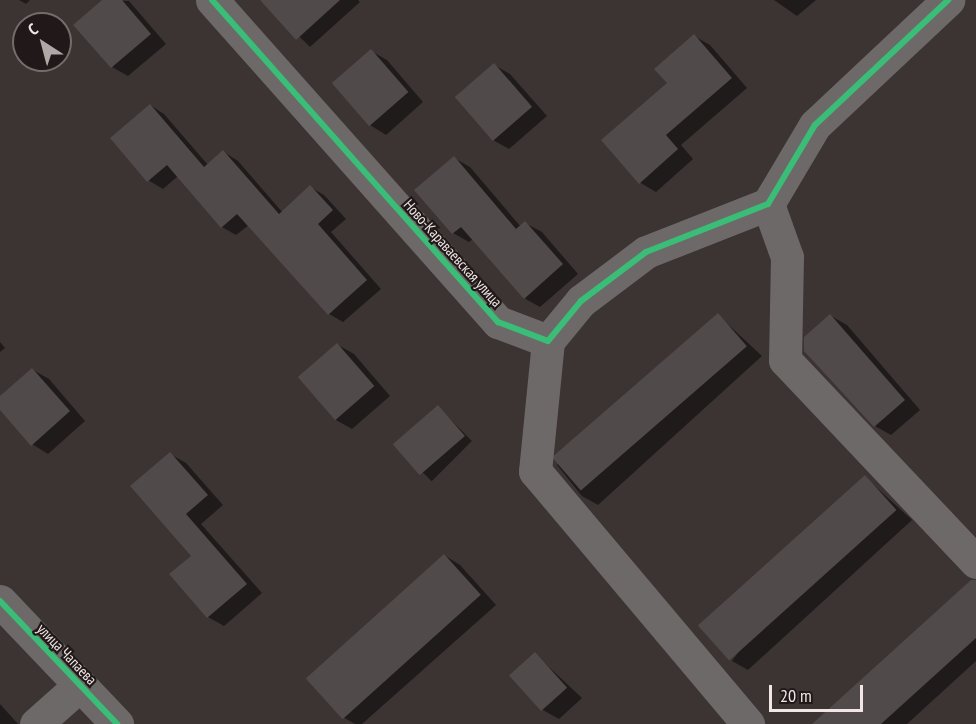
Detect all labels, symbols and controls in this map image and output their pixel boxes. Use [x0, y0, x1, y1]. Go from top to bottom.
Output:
north arrow [12, 12, 72, 72]
text: С [24, 19, 41, 39]
street label: Ново-Караваевская улица [400, 196, 506, 310]
street label: улица Чапаева [33, 620, 101, 688]
scale bar [772, 673, 866, 711]
text: 20 m [780, 684, 812, 707]

